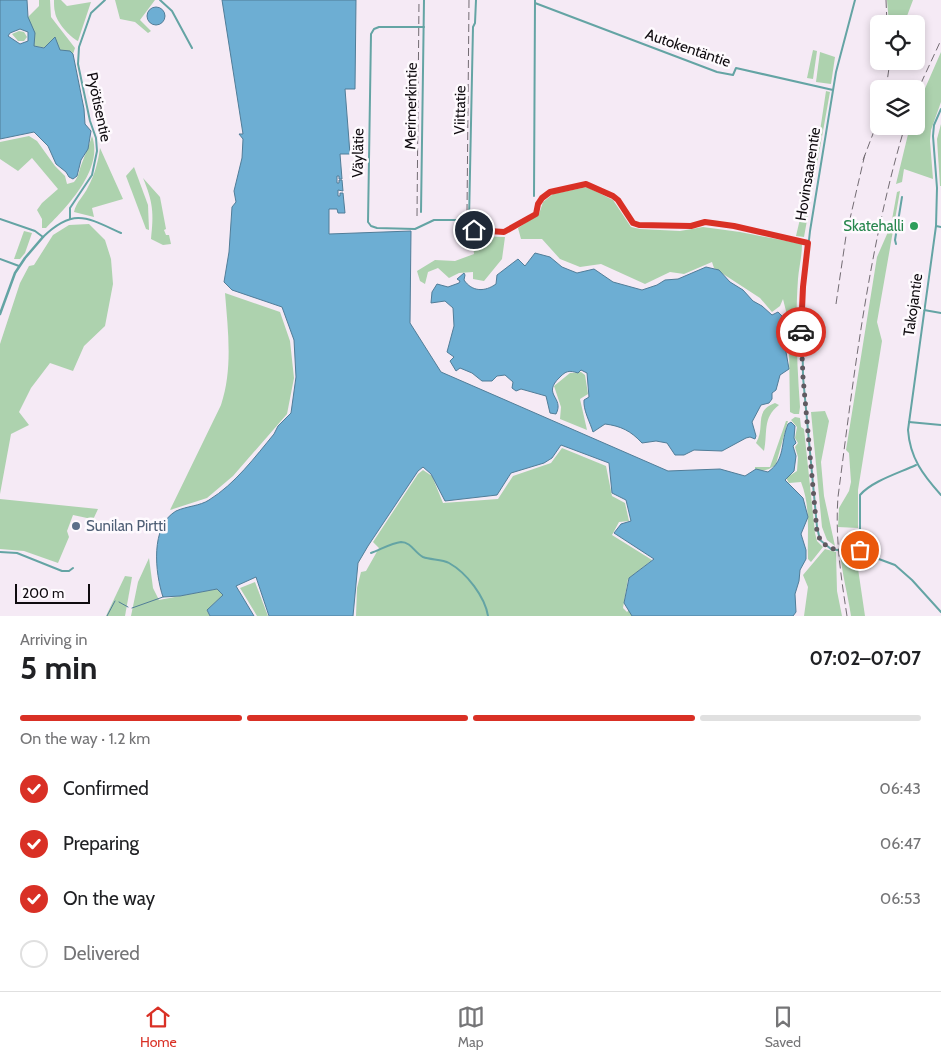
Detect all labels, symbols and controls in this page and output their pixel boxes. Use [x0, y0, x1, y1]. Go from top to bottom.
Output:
map controls [870, 15, 925, 135]
button: locate [870, 15, 925, 70]
street label: Autokentäntie [643, 25, 733, 71]
street label: Merimerkintie [401, 62, 421, 150]
street label: Pyötisentie [83, 71, 115, 144]
button: layers [870, 80, 925, 135]
street label: Viittatie [451, 85, 469, 135]
street label: Hovinsaarentie [792, 126, 824, 222]
street label: Väylätie [349, 128, 367, 178]
pin [453, 209, 495, 251]
icon: home [460, 216, 488, 244]
place label: Skatehalli [843, 217, 904, 235]
marker: Skatehalli [908, 220, 920, 232]
street label: Takojantie [900, 272, 926, 338]
courier [776, 307, 826, 357]
icon: car [787, 318, 815, 346]
place label: Sunilan Pirtti [86, 517, 166, 535]
marker: Sunilan Pirtti [70, 520, 82, 532]
pin [839, 529, 881, 571]
icon: bag [846, 536, 874, 564]
scale bar [15, 581, 90, 604]
text: 200 m [22, 584, 64, 602]
text: Arriving in [20, 630, 87, 649]
text: 07:02–07:07 [810, 647, 921, 670]
text: 5 min [20, 648, 98, 687]
text: On the way · 1.2 km [20, 729, 150, 748]
icon: check [20, 775, 48, 803]
text: Confirmed [63, 777, 149, 800]
text: 06:43 [880, 779, 921, 798]
icon: check [20, 830, 48, 858]
text: Preparing [63, 832, 139, 855]
text: 06:47 [880, 834, 921, 853]
icon: check [20, 885, 48, 913]
text: On the way [63, 887, 155, 910]
text: 06:53 [880, 889, 921, 908]
text: Delivered [63, 942, 140, 965]
tab: Home [140, 1003, 177, 1051]
tab: Map [457, 1003, 485, 1051]
tab: Saved [765, 1003, 801, 1051]

